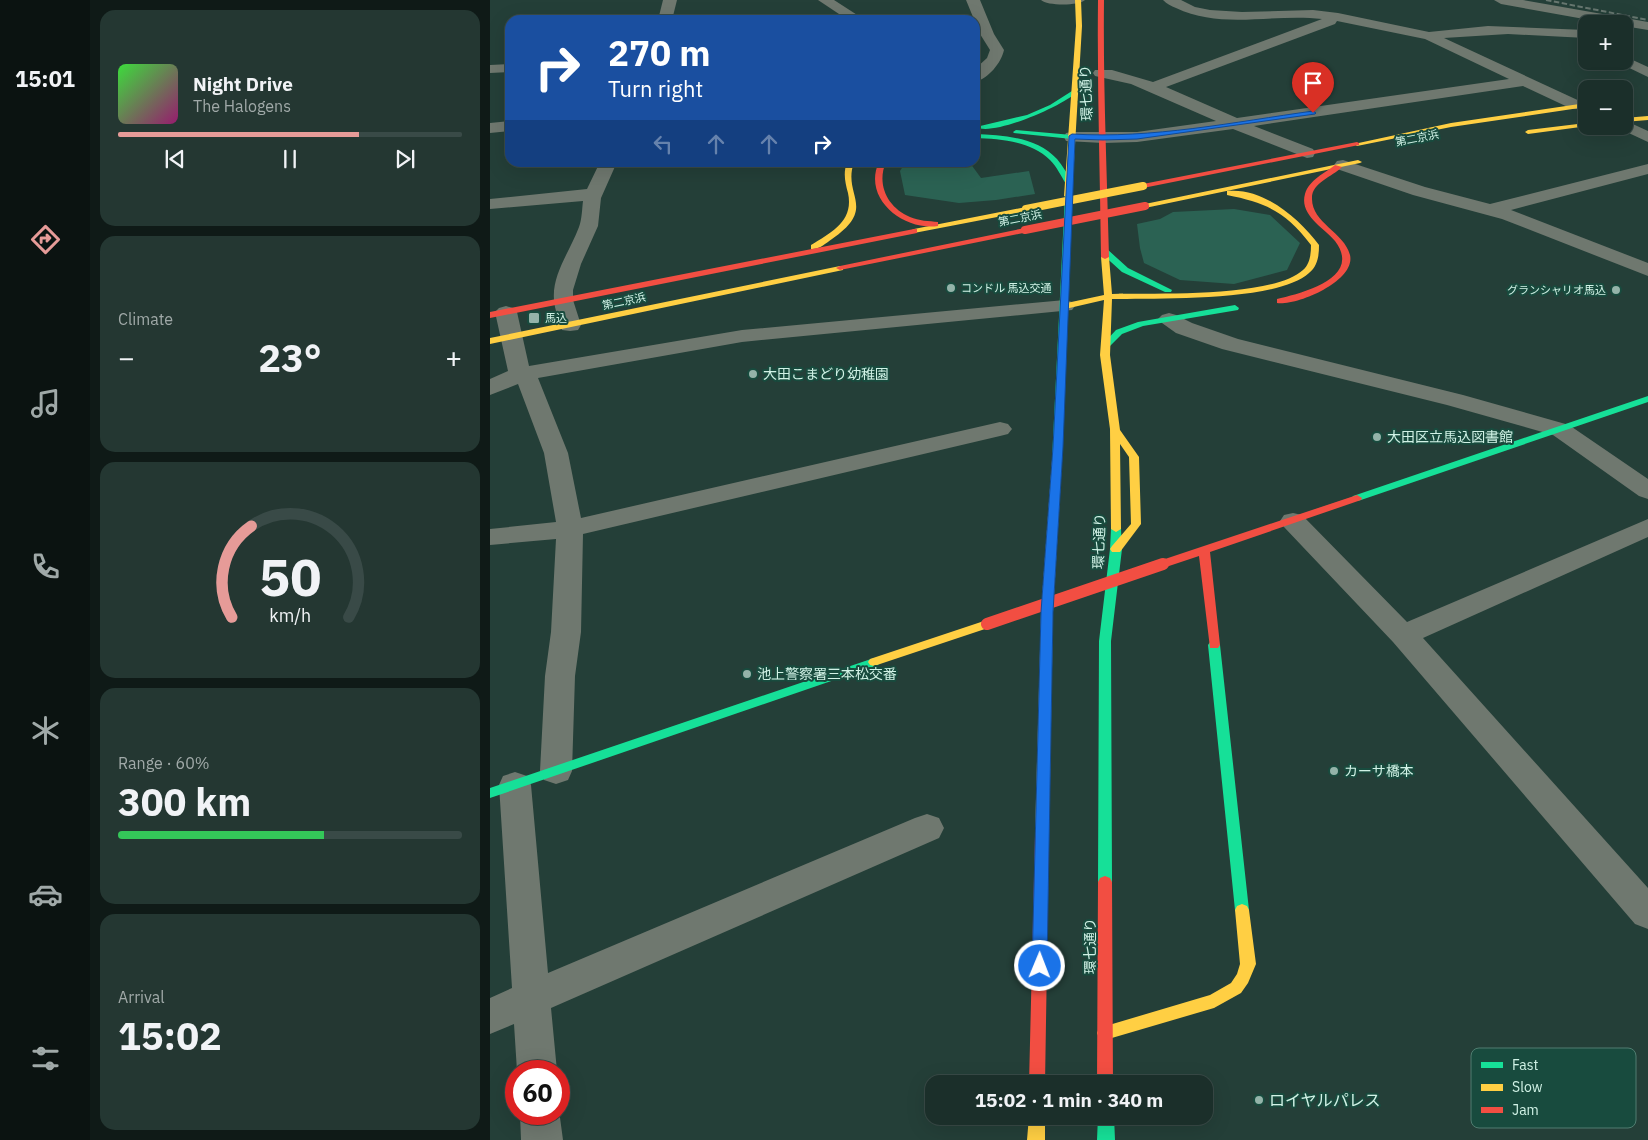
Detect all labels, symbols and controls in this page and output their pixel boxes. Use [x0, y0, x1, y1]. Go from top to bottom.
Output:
map controls [1578, 15, 1633, 135]
button: + [1578, 15, 1633, 70]
text: 270 m [608, 30, 711, 76]
icon: right [525, 35, 590, 100]
pin [1292, 62, 1334, 113]
text: 15:01 [15, 64, 75, 93]
street label: 環七通り [1076, 65, 1096, 121]
icon: arrive [1299, 69, 1327, 97]
text: Night Drive [193, 72, 293, 96]
text: Turn right [608, 74, 703, 103]
button: − [1578, 80, 1633, 135]
text: The Halogens [193, 96, 291, 116]
street label: 第二京浜 [1394, 127, 1440, 149]
icon: left [649, 130, 677, 158]
icon: ahead [702, 130, 730, 158]
icon: ahead [755, 130, 783, 158]
icon: right [808, 130, 836, 158]
icon: previous [161, 145, 189, 173]
icon: pause [276, 145, 304, 173]
icon: next [391, 145, 419, 173]
street label: 第二京浜 [997, 207, 1043, 229]
icon: directions [28, 222, 63, 257]
place label: コンドル 馬込交通 [961, 281, 1052, 295]
marker: コンドル 馬込交通 [945, 282, 957, 294]
place label: グランシャリオ馬込 [1507, 283, 1606, 297]
marker: グランシャリオ馬込 [1610, 284, 1622, 296]
street label: 第二京浜 [601, 290, 647, 312]
text: Climate [118, 309, 173, 329]
marker: 馬込 [527, 311, 541, 325]
place label: 馬込 [545, 311, 567, 325]
text: 23° [258, 333, 322, 382]
text: − [118, 339, 135, 376]
text: + [445, 339, 462, 376]
place label: 大田こまどり幼稚園 [763, 365, 889, 383]
marker: 大田こまどり幼稚園 [747, 368, 759, 380]
icon: music [28, 386, 63, 421]
place label: 大田区立馬込図書館 [1387, 428, 1513, 446]
marker: 大田区立馬込図書館 [1371, 431, 1383, 443]
street label: 環七通り [1089, 513, 1109, 569]
text: 50 [259, 543, 321, 610]
icon: phone [28, 549, 63, 584]
text: km/h [269, 604, 311, 627]
place label: 池上警察署三本松交番 [757, 665, 897, 683]
marker: 池上警察署三本松交番 [741, 668, 753, 680]
icon: climate [28, 713, 63, 748]
text: Range · 60% [118, 753, 210, 773]
place label: カーサ橋本 [1344, 762, 1414, 780]
marker: カーサ橋本 [1328, 765, 1340, 777]
text: 300 km [118, 777, 251, 826]
icon: car [28, 877, 63, 912]
street label: 環七通り [1081, 918, 1099, 974]
position arrow [1013, 939, 1065, 991]
text: Arrival [118, 987, 165, 1007]
text: 15:02 [118, 1011, 222, 1060]
icon: filters [28, 1041, 63, 1076]
legend [1471, 1048, 1636, 1128]
text: Fast [1512, 1056, 1538, 1074]
speed limit sign: 60 [505, 1060, 570, 1125]
text: Slow [1512, 1078, 1543, 1096]
text: 15:02 · 1 min · 340 m [975, 1088, 1163, 1112]
place label: ロイヤルパレス [1269, 1090, 1381, 1110]
marker: ロイヤルパレス [1253, 1094, 1265, 1106]
text: Jam [1512, 1101, 1539, 1119]

